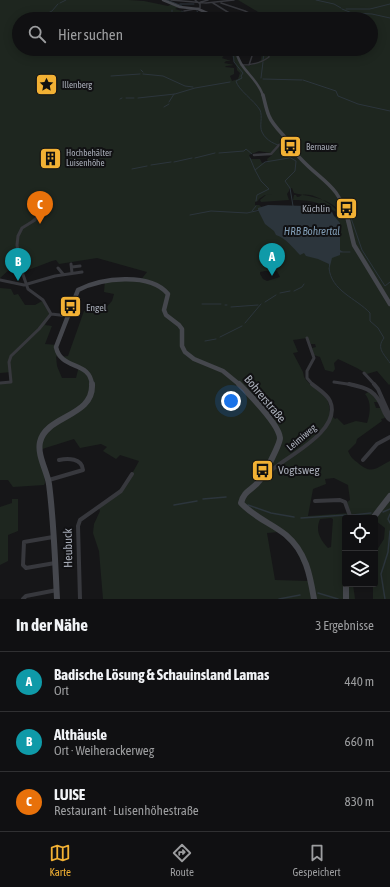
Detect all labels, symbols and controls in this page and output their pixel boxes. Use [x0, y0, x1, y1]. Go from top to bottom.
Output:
search box [12, 12, 378, 56]
icon: search [26, 23, 48, 45]
text: Hier suchen [58, 26, 123, 43]
place icon: Illenberg [33, 72, 59, 98]
place label: Illenberg [62, 80, 92, 90]
bus stop icon: Bernauer [277, 134, 303, 160]
place label: Bernauer [306, 142, 337, 152]
building icon: Hochbehälter Luisenhöhe [37, 145, 63, 171]
place label: Hochbehälter Luisenhöhe [66, 148, 112, 168]
pin: C [27, 191, 53, 224]
bus stop icon: Küchlin [333, 195, 359, 221]
place label: Küchlin [302, 203, 330, 214]
water label: HRB Bohrertal [284, 225, 340, 237]
pin: A [259, 243, 285, 276]
pin: B [5, 248, 31, 281]
bus stop icon: Engel [57, 294, 83, 320]
place label: Engel [86, 302, 107, 313]
street label: Bohrerstraße [241, 373, 289, 425]
your location [221, 391, 241, 411]
street label: Leimiweg [284, 421, 319, 453]
bus stop icon: Vogtsweg [250, 457, 276, 483]
place label: Vogtsweg [278, 463, 321, 477]
map controls [342, 515, 378, 587]
button: locate [342, 515, 378, 551]
street label: Heubuck [61, 527, 75, 568]
button: layers [342, 551, 378, 587]
text: In der Nähe [16, 615, 88, 635]
text: 3 Ergebnisse [315, 618, 374, 633]
text: Badische Lösung & Schauinsland Lamas [54, 666, 269, 683]
text: A [26, 674, 32, 689]
text: 440 m [345, 674, 374, 689]
text: Ort [54, 683, 69, 698]
text: Althäusle [54, 726, 107, 743]
text: B [26, 734, 32, 749]
text: 660 m [345, 734, 374, 749]
text: Ort · Weiherackerweg [54, 743, 154, 758]
text: LUISE [54, 786, 85, 803]
text: C [26, 794, 32, 809]
text: 830 m [345, 794, 374, 809]
text: Restaurant · Luisenhöhestraße [54, 803, 199, 818]
tab: Karte [49, 842, 71, 878]
tab: Route [170, 842, 194, 878]
tab: Gespeichert [293, 842, 341, 878]

